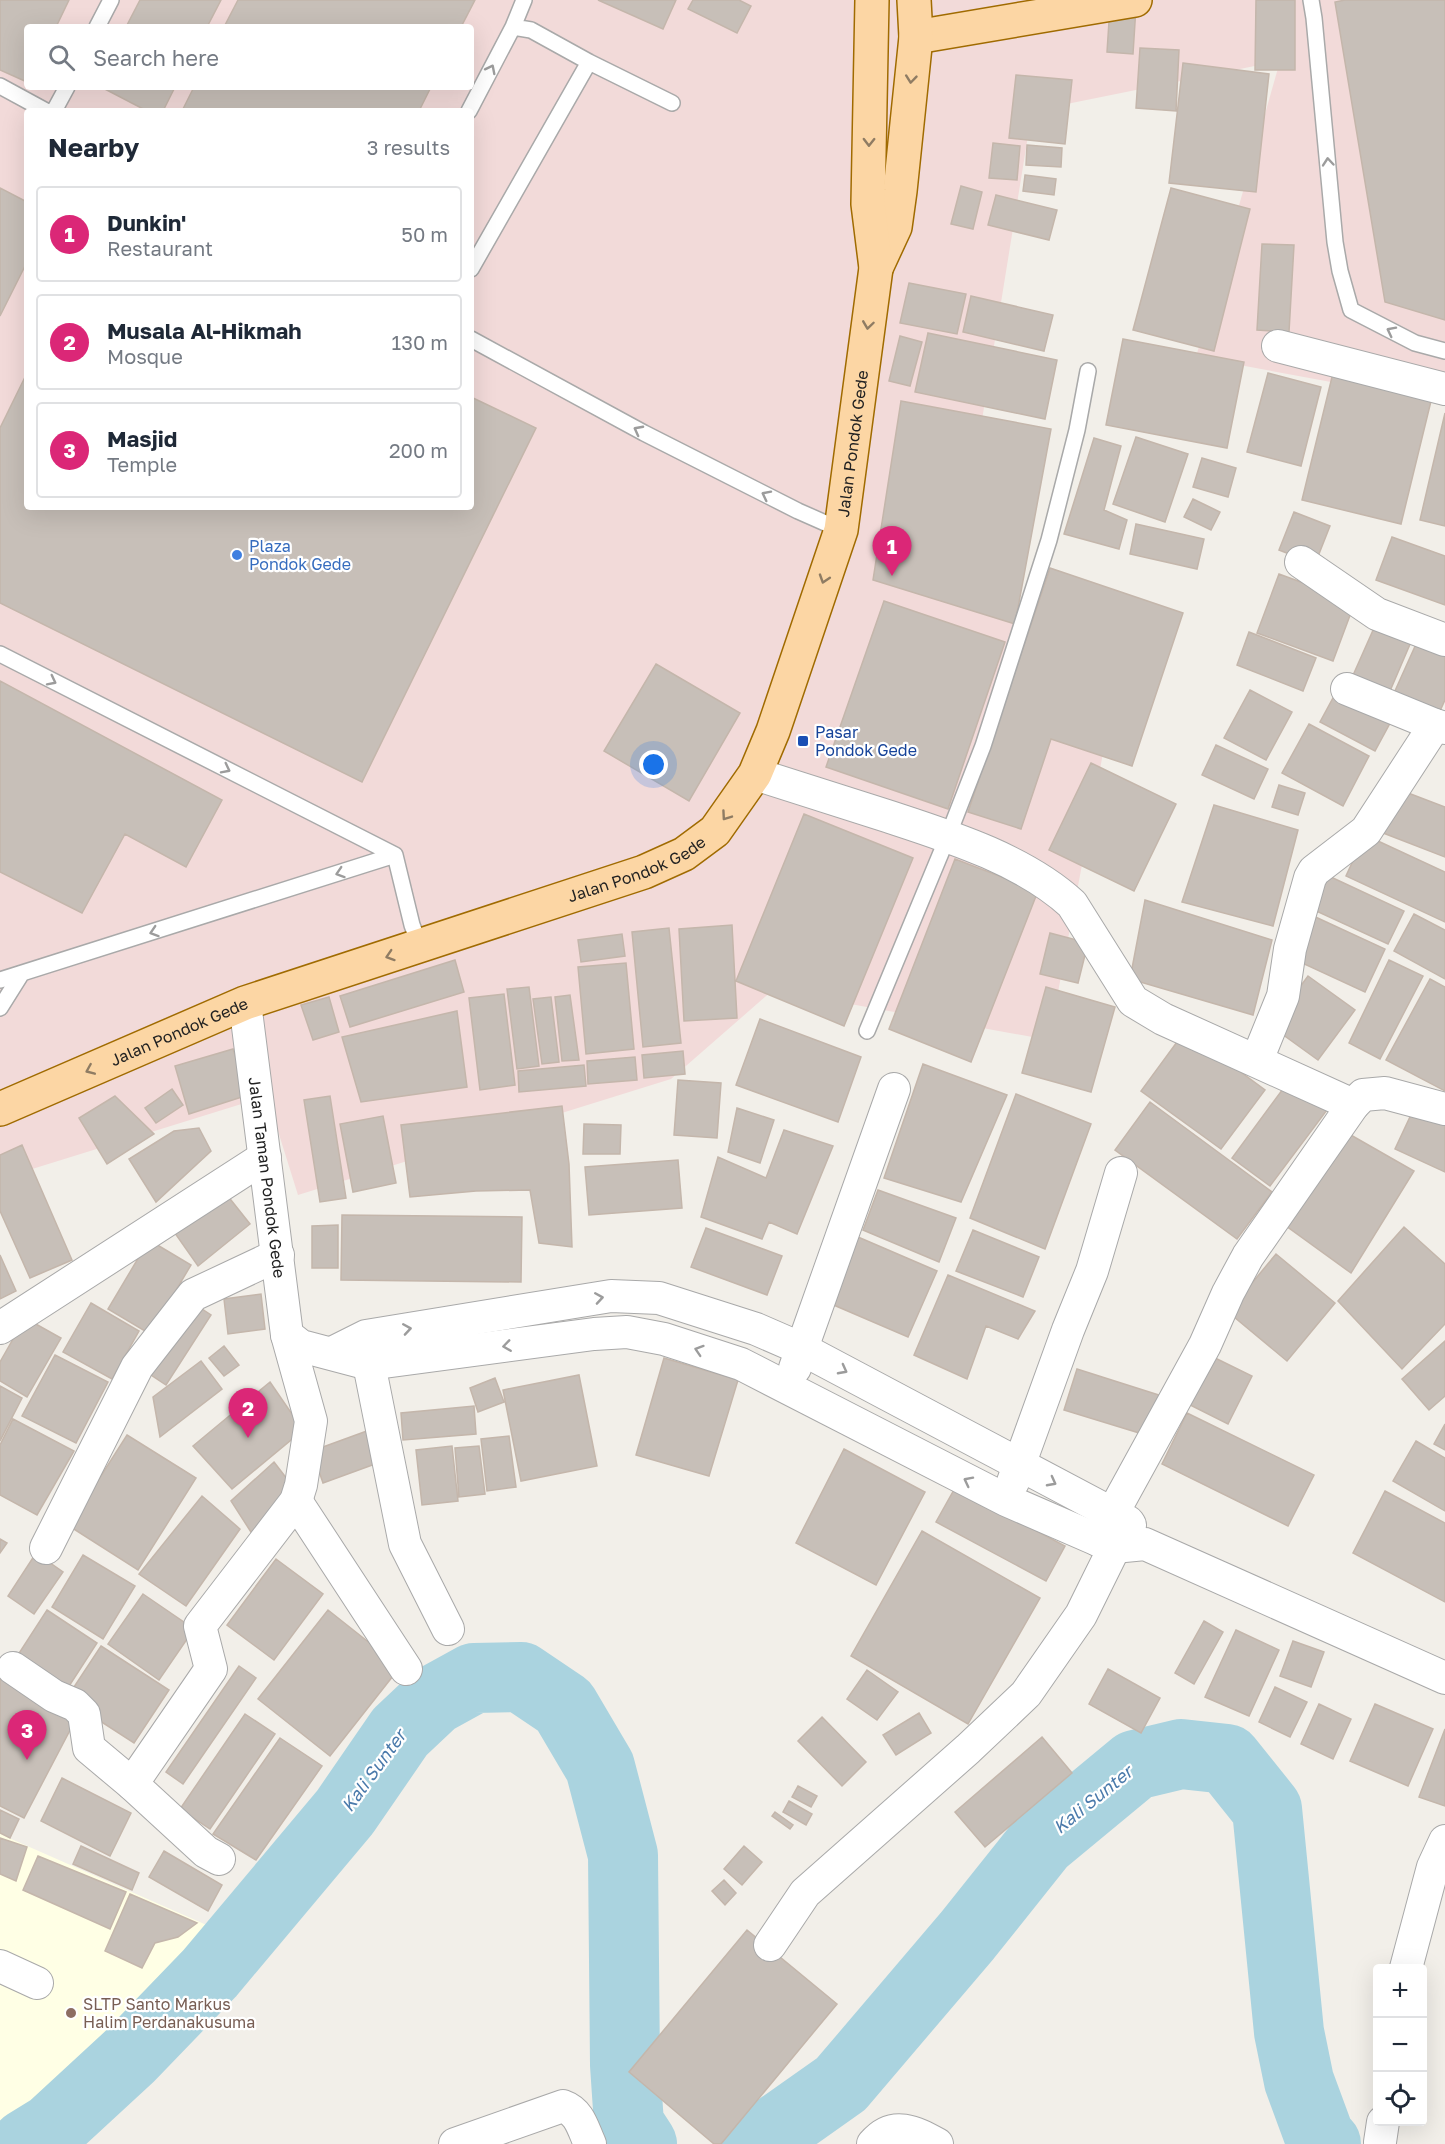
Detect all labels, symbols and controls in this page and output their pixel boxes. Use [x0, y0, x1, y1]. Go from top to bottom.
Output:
search box [24, 24, 474, 90]
icon: search [45, 41, 78, 74]
text: Search here [93, 44, 219, 71]
one-way arrow [484, 65, 495, 75]
one-way arrow [906, 75, 918, 84]
text: Nearby [48, 132, 139, 163]
text: 3 results [367, 135, 450, 159]
one-way arrow [863, 138, 876, 147]
one-way arrow [1322, 157, 1335, 167]
text: Dunkin' [107, 209, 186, 236]
text: 1 [64, 222, 75, 246]
text: 50 m [401, 222, 448, 246]
text: Restaurant [107, 236, 213, 260]
text: Musala Al-Hikmah [107, 317, 302, 344]
one-way arrow [863, 321, 875, 330]
one-way arrow [1386, 327, 1397, 338]
text: 2 [63, 330, 76, 354]
text: 130 m [392, 330, 448, 354]
text: Mosque [107, 344, 183, 368]
street label: Jalan Pondok Gede [833, 369, 872, 518]
text: Masjid [107, 425, 177, 452]
one-way arrow [634, 426, 644, 437]
text: 3 [63, 438, 76, 462]
text: 200 m [389, 438, 448, 462]
text: Temple [107, 452, 177, 476]
one-way arrow [762, 491, 773, 502]
pin: 1 [872, 526, 912, 576]
place label: Plaza Pondok Gede [249, 536, 351, 574]
marker: Plaza Pondok Gede [230, 548, 244, 562]
one-way arrow [819, 573, 831, 584]
one-way arrow [46, 674, 57, 685]
place label: Pasar Pondok Gede [815, 722, 917, 760]
marker: Pasar Pondok Gede [796, 734, 810, 748]
your location [639, 750, 668, 779]
one-way arrow [220, 762, 231, 773]
one-way arrow [722, 809, 733, 820]
street label: Jalan Pondok Gede [565, 832, 709, 906]
one-way arrow [335, 866, 346, 878]
one-way arrow [149, 924, 160, 937]
one-way arrow [385, 949, 396, 961]
street label: Jalan Pondok Gede [107, 993, 251, 1070]
one-way arrow [85, 1063, 96, 1075]
street label: Jalan Taman Pondok Gede [244, 1076, 290, 1279]
one-way arrow [594, 1292, 604, 1305]
one-way arrow [402, 1323, 412, 1336]
one-way arrow [502, 1339, 512, 1351]
one-way arrow [694, 1345, 705, 1358]
one-way arrow [837, 1363, 848, 1375]
pin: 2 [228, 1388, 268, 1438]
one-way arrow [1046, 1475, 1056, 1486]
one-way arrow [964, 1477, 975, 1488]
pin: 3 [8, 1710, 46, 1760]
water label: Kali Sunter [336, 1723, 412, 1815]
water label: Kali Sunter [1048, 1759, 1139, 1838]
map controls [1373, 1964, 1427, 2126]
button: + [1373, 1964, 1427, 2018]
place label: SLTP Santo Markus Halim Perdanakusuma [83, 1994, 255, 2032]
marker: SLTP Santo Markus Halim Perdanakusuma [64, 2006, 78, 2020]
button: − [1373, 2018, 1427, 2072]
button: locate [1373, 2072, 1427, 2126]

